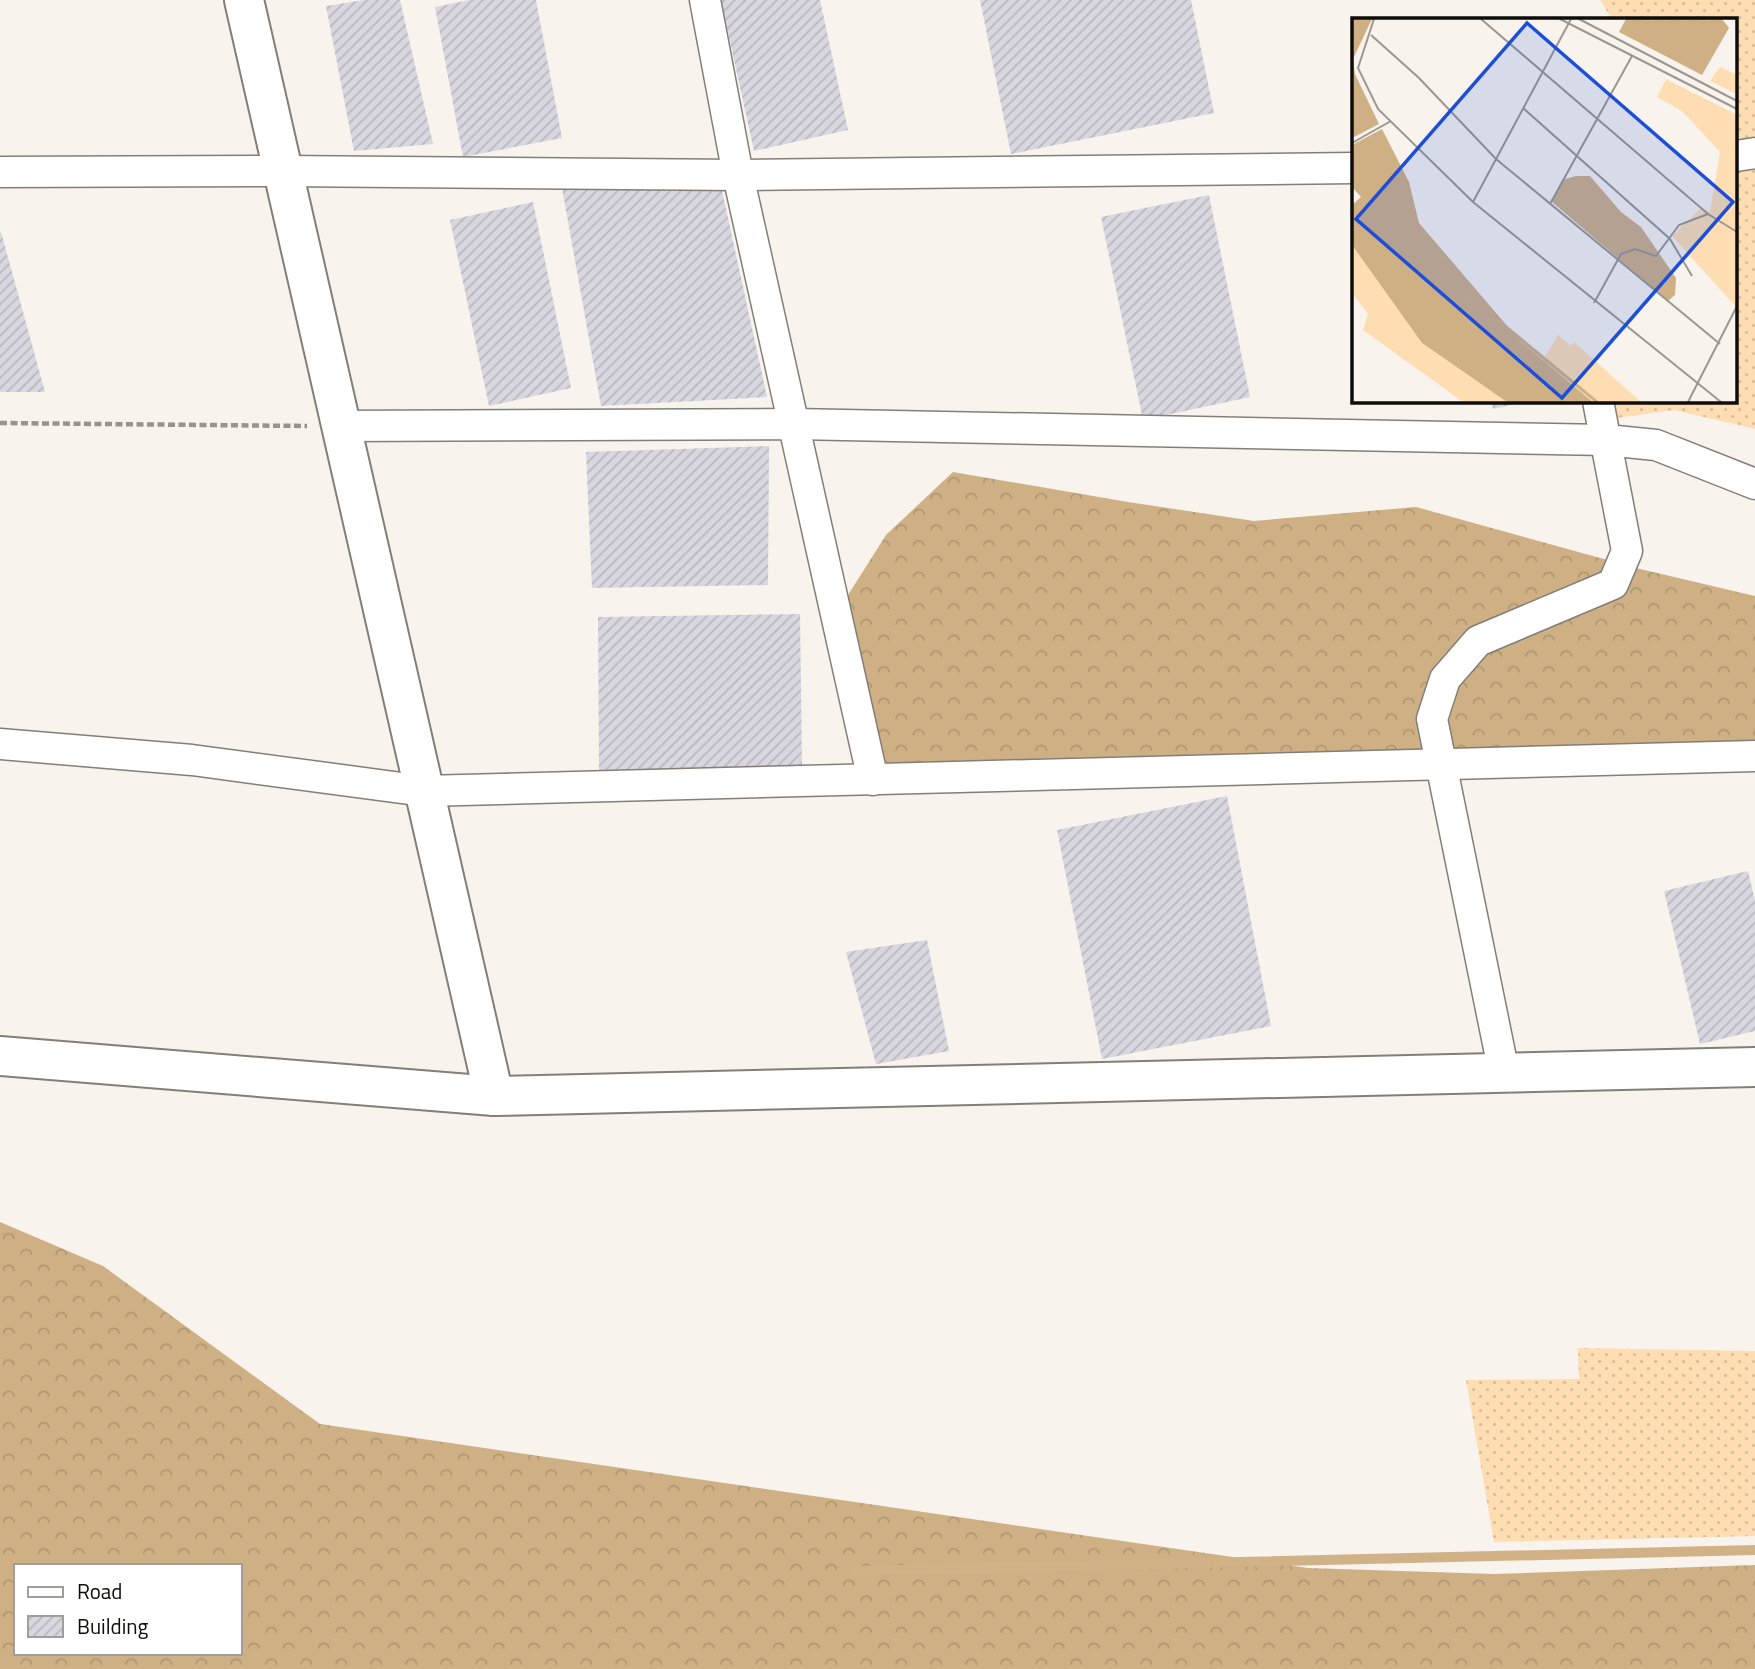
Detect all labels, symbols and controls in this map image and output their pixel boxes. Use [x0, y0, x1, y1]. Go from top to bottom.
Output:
inset map [1352, 18, 1738, 402]
legend [14, 1564, 242, 1655]
text: Road [77, 1575, 122, 1607]
text: Building [77, 1610, 149, 1642]

